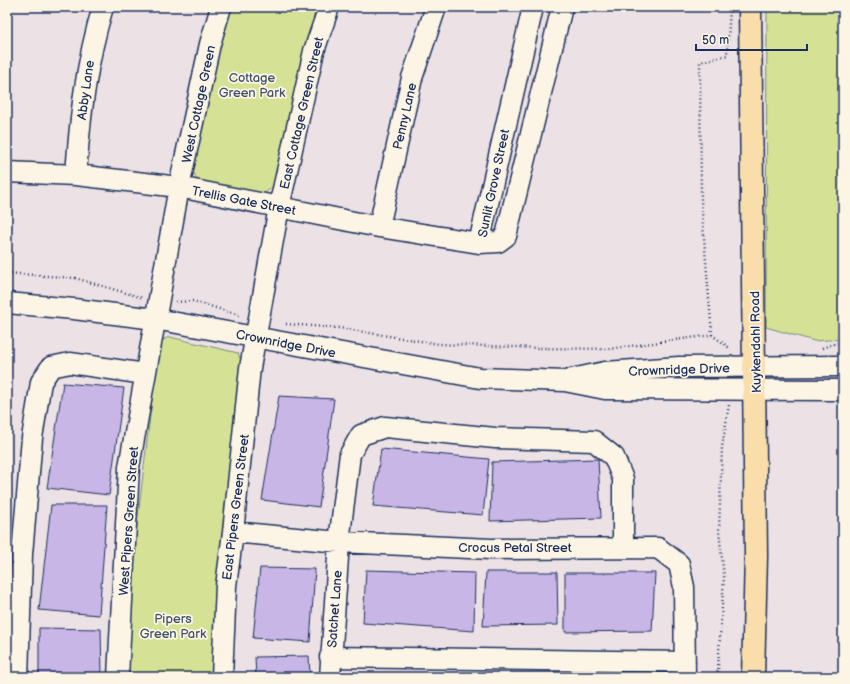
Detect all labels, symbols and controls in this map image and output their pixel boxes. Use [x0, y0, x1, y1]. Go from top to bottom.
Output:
scale bar [696, 26, 807, 52]
text: 50 m [702, 33, 729, 48]
street label: East Cottage Green Street [277, 35, 327, 191]
street label: West Cottage Green [179, 44, 219, 164]
street label: Abby Lane [74, 59, 98, 121]
park label: Cottage Green Park [219, 70, 286, 101]
street label: Penny Lane [390, 81, 420, 151]
street label: Sunlit Grove Street [475, 128, 513, 239]
street label: Trellis Gate Street [191, 183, 297, 219]
street label: Kuykendahl Road [747, 291, 765, 393]
street label: Crownridge Drive [234, 326, 337, 362]
street label: Crownridge Drive [628, 360, 730, 380]
street label: East Pipers Green Street [219, 433, 253, 581]
street label: West Pipers Green Street [116, 446, 142, 596]
street label: Crocus Petal Street [458, 540, 572, 556]
street label: Satchet Lane [324, 570, 346, 648]
park label: Pipers Green Park [140, 611, 207, 642]

